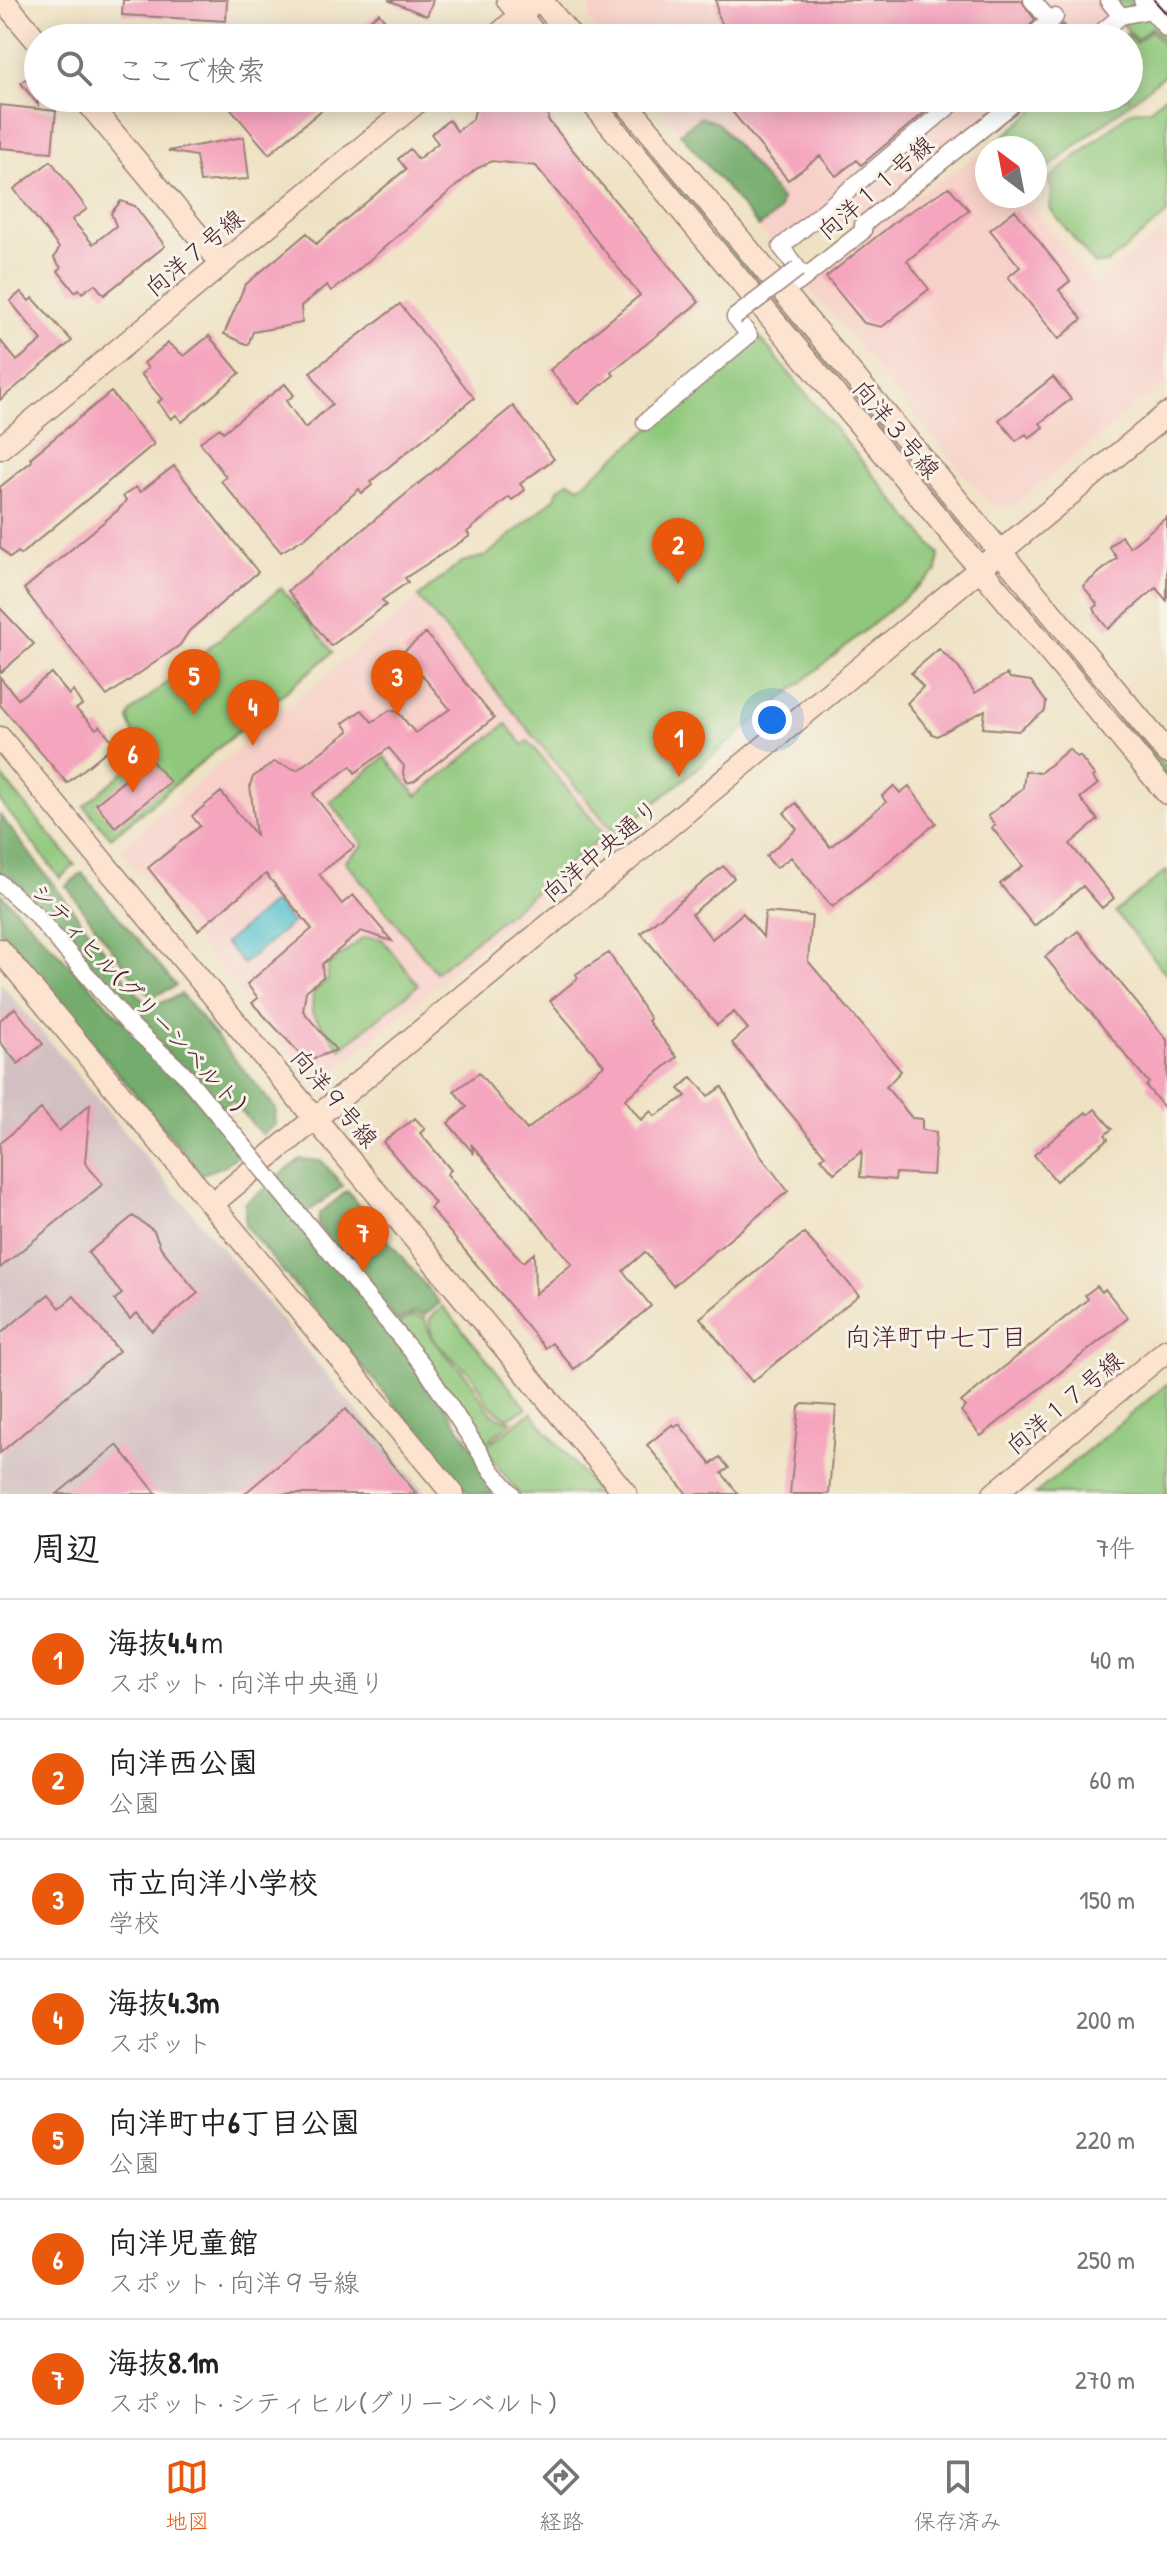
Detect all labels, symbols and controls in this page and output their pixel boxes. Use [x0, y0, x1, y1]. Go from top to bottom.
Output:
search box [24, 24, 1143, 112]
icon: search [52, 46, 96, 90]
text: ここで検索 [116, 50, 266, 90]
street label: 向洋１１号線 [810, 128, 940, 246]
north arrow [975, 136, 1047, 208]
street label: 向洋７号線 [138, 201, 250, 303]
street label: 向洋３号線 [846, 373, 948, 485]
pin: 2 [652, 518, 704, 584]
pin: 5 [168, 649, 220, 715]
pin: 3 [371, 650, 423, 716]
pin: 4 [227, 680, 279, 746]
your location [752, 700, 792, 740]
pin: 1 [653, 711, 705, 777]
pin: 6 [107, 727, 159, 793]
street label: 向洋中央通り [535, 791, 665, 909]
street label: シティヒル(グリーンベルト) [24, 875, 254, 1119]
street label: 向洋９号線 [284, 1042, 386, 1154]
pin: 7 [337, 1206, 389, 1272]
district label: 向洋町中七丁目 [845, 1319, 1027, 1354]
street label: 向洋１７号線 [999, 1343, 1129, 1461]
text: 周辺 [32, 1525, 100, 1571]
text: 7件 [1096, 1530, 1135, 1565]
text: 海抜4.4ｍ [108, 1622, 227, 1662]
text: 1 [53, 1642, 63, 1677]
text: 40 m [1090, 1642, 1135, 1677]
text: スポット · 向洋中央通り [108, 1665, 385, 1700]
text: 向洋西公園 [108, 1742, 258, 1782]
text: 2 [52, 1762, 64, 1797]
text: 60 m [1089, 1762, 1135, 1797]
text: 公園 [108, 1785, 160, 1820]
text: 市立向洋小学校 [108, 1862, 318, 1902]
text: 3 [52, 1882, 64, 1917]
text: 150 m [1079, 1882, 1135, 1917]
text: 学校 [108, 1905, 160, 1940]
text: 海抜4.3m [108, 1982, 220, 2022]
text: 4 [53, 2002, 63, 2037]
text: 200 m [1076, 2002, 1135, 2037]
text: スポット [108, 2025, 212, 2060]
text: 向洋町中6丁目公園 [108, 2102, 360, 2142]
text: 5 [53, 2122, 64, 2157]
text: 220 m [1075, 2122, 1135, 2157]
text: 公園 [108, 2145, 160, 2180]
text: 向洋児童館 [108, 2222, 258, 2262]
text: 6 [53, 2242, 63, 2277]
text: 250 m [1077, 2242, 1135, 2277]
text: スポット · 向洋９号線 [108, 2265, 359, 2300]
text: 海抜8.1m [108, 2342, 219, 2382]
text: 7 [52, 2362, 64, 2397]
text: 270 m [1075, 2362, 1135, 2397]
text: スポット · シティヒル(グリーンベルト) [108, 2385, 557, 2420]
tab: 地図 [165, 2455, 209, 2536]
tab: 経路 [539, 2455, 584, 2536]
tab: 保存済み [914, 2455, 1002, 2536]

